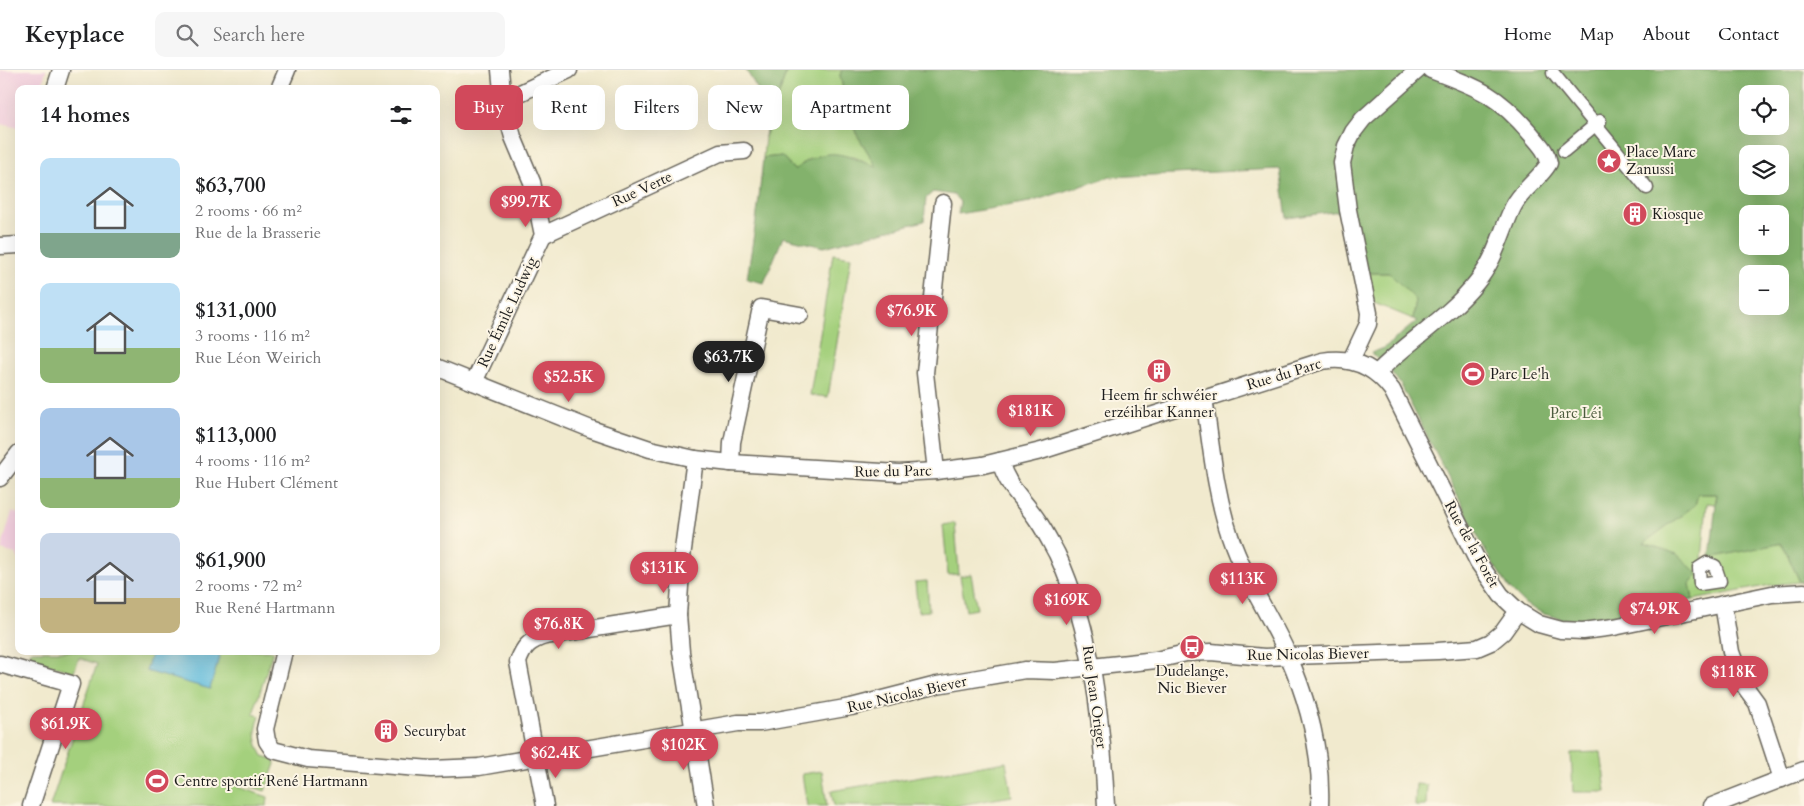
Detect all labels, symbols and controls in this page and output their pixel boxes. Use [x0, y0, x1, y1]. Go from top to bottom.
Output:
search box [155, 12, 505, 57]
text: Keyplace [25, 18, 125, 51]
icon: search [173, 21, 201, 49]
text: Search here [213, 22, 305, 48]
text: Home [1504, 22, 1552, 47]
text: Map [1580, 22, 1614, 47]
text: About [1642, 22, 1690, 47]
text: Contact [1718, 22, 1779, 47]
chip: Buy [455, 85, 523, 130]
chip: Rent [533, 85, 605, 130]
chip: Filters [615, 85, 698, 130]
chip: New [708, 85, 782, 130]
chip: Apartment [792, 85, 909, 130]
map controls [1739, 85, 1789, 315]
button: locate [1739, 85, 1789, 135]
text: 14 homes [40, 101, 130, 130]
icon: filters [387, 101, 415, 129]
place label: Place Marc Zanussi [1626, 142, 1696, 179]
button: layers [1739, 145, 1789, 195]
place icon: Place Marc Zanussi [1596, 148, 1622, 174]
street label: Rue Verte [609, 166, 676, 212]
text: $63,700 [195, 171, 266, 200]
icon: home [80, 178, 140, 238]
pin: $99.7K [485, 186, 567, 228]
text: $99.7K [501, 191, 551, 213]
text: 2 rooms · 66 m² [195, 200, 302, 222]
building icon: Kiosque [1622, 201, 1648, 227]
place label: Kiosque [1652, 204, 1704, 224]
button: + [1739, 205, 1789, 255]
text: Rue de la Brasserie [195, 222, 321, 244]
street label: Rue Émile Ludwig [473, 253, 542, 371]
button: − [1739, 265, 1789, 315]
pin: $76.9K [871, 294, 953, 337]
text: $131,000 [195, 296, 276, 325]
text: $76.9K [887, 300, 937, 322]
icon: home [80, 303, 140, 363]
text: 3 rooms · 116 m² [195, 325, 310, 347]
pin: $63.7K [688, 340, 770, 383]
text: $63.7K [704, 346, 754, 368]
text: Rue Léon Weirich [195, 347, 321, 369]
street label: Rue du Parc [1244, 353, 1324, 395]
building icon: Heem fir schwéier erzéihbar Kanner [1146, 358, 1172, 384]
pin: $52.5K [528, 360, 610, 403]
sports icon: Parc Le'h [1460, 361, 1486, 387]
place label: Parc Le'h [1490, 364, 1550, 384]
text: $52.5K [544, 366, 594, 388]
place label: Heem fir schwéier erzéihbar Kanner [1101, 385, 1218, 422]
pin: $181K [996, 394, 1066, 437]
text: $181K [1008, 400, 1054, 422]
park label: Parc Léi [1550, 403, 1602, 423]
text: $113,000 [195, 421, 276, 450]
icon: home [80, 428, 140, 488]
text: 4 rooms · 116 m² [195, 450, 310, 472]
street label: Rue du Parc [854, 460, 932, 482]
text: Rue Hubert Clément [195, 472, 338, 494]
street label: Rue de la Forêt [1440, 497, 1504, 591]
text: $61,900 [195, 546, 266, 575]
pin: $131K [629, 552, 699, 594]
icon: home [80, 553, 140, 613]
text: $131K [641, 557, 687, 579]
pin: $113K [1208, 562, 1278, 605]
text: $113K [1220, 568, 1266, 590]
text: 2 rooms · 72 m² [195, 575, 302, 597]
pin: $169K [1032, 584, 1102, 626]
text: $169K [1044, 589, 1090, 611]
pin: $74.9K [1614, 592, 1696, 635]
text: Rue René Hartmann [195, 597, 335, 619]
text: $74.9K [1630, 598, 1680, 620]
pin: $76.8K [518, 608, 600, 650]
text: $76.8K [534, 613, 584, 635]
bus stop icon: Dudelange, Nic Biever [1179, 634, 1205, 660]
street label: Rue Nicolas Biever [1247, 643, 1370, 665]
street label: Rue Jean Origer [1078, 644, 1112, 750]
pin: $118K [1699, 656, 1769, 698]
place label: Dudelange, Nic Biever [1155, 661, 1229, 698]
text: $118K [1711, 661, 1757, 683]
street label: Rue Nicolas Biever [845, 670, 969, 717]
pin: $61.9K [25, 708, 107, 750]
text: $61.9K [41, 713, 91, 735]
building icon: Securybat [373, 718, 399, 744]
place label: Securybat [404, 721, 466, 741]
pin: $102K [649, 728, 719, 771]
text: $102K [661, 734, 707, 756]
pin: $62.4K [515, 736, 597, 779]
text: $62.4K [531, 742, 581, 764]
sports icon: Centre sportif René Hartmann [144, 768, 170, 794]
place label: Centre sportif René Hartmann [174, 771, 368, 791]

